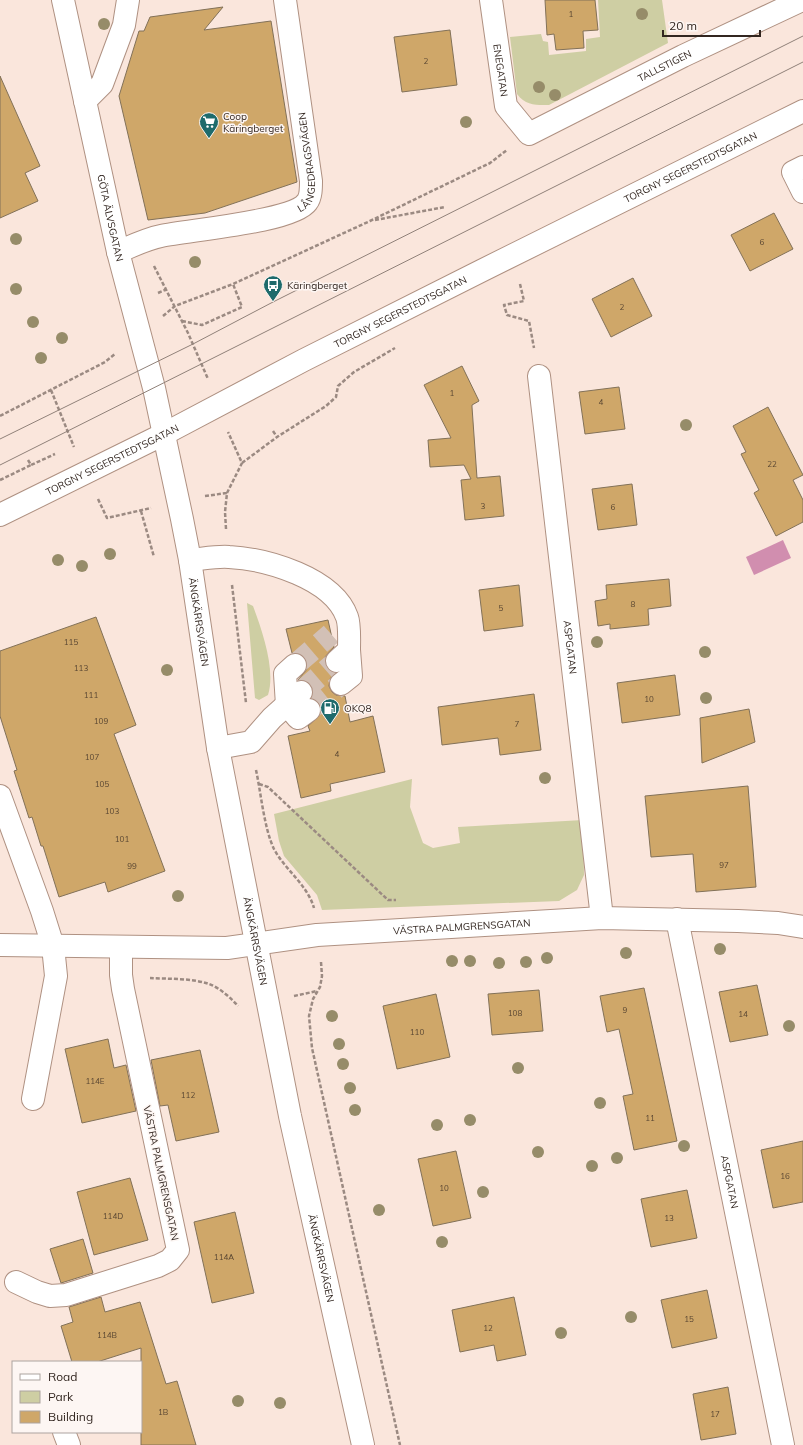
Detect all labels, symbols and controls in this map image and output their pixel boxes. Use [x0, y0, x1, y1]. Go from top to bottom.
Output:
house number: 1 [569, 9, 574, 19]
scale bar [663, 12, 760, 38]
text: 20 m [669, 18, 697, 33]
street label: ENEGATAN [491, 43, 511, 98]
street label: TALLSTIGEN [635, 47, 693, 85]
house number: 2 [424, 56, 429, 66]
place label: Coop Käringberget [223, 110, 284, 135]
supermarket icon: Coop Käringberget [198, 111, 220, 139]
street label: LÅNGEDRAGSVÄGEN [295, 112, 318, 215]
street label: TORGNY SEGERSTEDTSGATAN [621, 128, 759, 206]
street label: GÖTA ÄLVSGATAN [95, 173, 127, 263]
house number: 6 [760, 237, 765, 247]
street label: TORGNY SEGERSTEDTSGATAN [332, 273, 469, 350]
bus stop icon: Käringberget [262, 274, 284, 302]
place label: Käringberget [287, 279, 348, 292]
house number: 2 [620, 302, 625, 312]
house number: 1 [450, 388, 455, 398]
house number: 4 [599, 397, 604, 407]
street label: TORGNY SEGERSTEDTSGATAN [43, 421, 181, 498]
house number: 22 [767, 459, 777, 469]
house number: 3 [481, 501, 486, 511]
house number: 6 [611, 502, 616, 512]
street label: ÄNGKÄRRSVÄGEN [186, 577, 212, 667]
house number: 8 [631, 599, 636, 609]
house number: 5 [499, 603, 504, 613]
street label: ASPGATAN [561, 620, 580, 675]
house number: 115 [64, 637, 78, 647]
house number: 113 [74, 663, 88, 673]
house number: 111 [84, 690, 98, 700]
house number: 10 [644, 694, 654, 704]
fuel station icon: OKQ8 [319, 697, 341, 725]
place label: OKQ8 [344, 702, 372, 715]
house number: 109 [94, 716, 108, 726]
house number: 7 [515, 719, 520, 729]
house number: 4 [335, 749, 340, 759]
house number: 107 [85, 752, 99, 762]
house number: 105 [95, 779, 109, 789]
house number: 103 [105, 806, 119, 816]
house number: 101 [115, 834, 129, 844]
house number: 97 [719, 860, 729, 870]
house number: 99 [127, 861, 137, 871]
street label: ÄNGKÄRRSVÄGEN [241, 896, 271, 986]
street label: VÄSTRA PALMGRENSGATAN [393, 916, 531, 937]
house number: 9 [623, 1005, 628, 1015]
house number: 108 [508, 1008, 522, 1018]
house number: 14 [738, 1009, 748, 1019]
house number: 110 [410, 1027, 424, 1037]
house number: 114E [85, 1076, 105, 1086]
house number: 112 [181, 1090, 195, 1100]
street label: VÄSTRA PALMGRENSGATAN [140, 1104, 182, 1242]
house number: 11 [645, 1113, 655, 1123]
street label: ASPGATAN [718, 1154, 742, 1209]
house number: 16 [780, 1171, 790, 1181]
house number: 10 [439, 1183, 449, 1193]
house number: 114D [103, 1211, 123, 1221]
street label: ÄNGKÄRRSVÄGEN [305, 1213, 338, 1303]
house number: 13 [664, 1213, 674, 1223]
house number: 114A [214, 1252, 234, 1262]
house number: 15 [684, 1314, 694, 1324]
house number: 12 [483, 1323, 493, 1333]
house number: 114B [97, 1330, 117, 1340]
legend [12, 1361, 142, 1433]
text: Road [48, 1369, 77, 1384]
text: Park [48, 1389, 74, 1404]
house number: 1B [158, 1407, 168, 1417]
text: Building [48, 1409, 93, 1424]
house number: 17 [710, 1409, 720, 1419]

